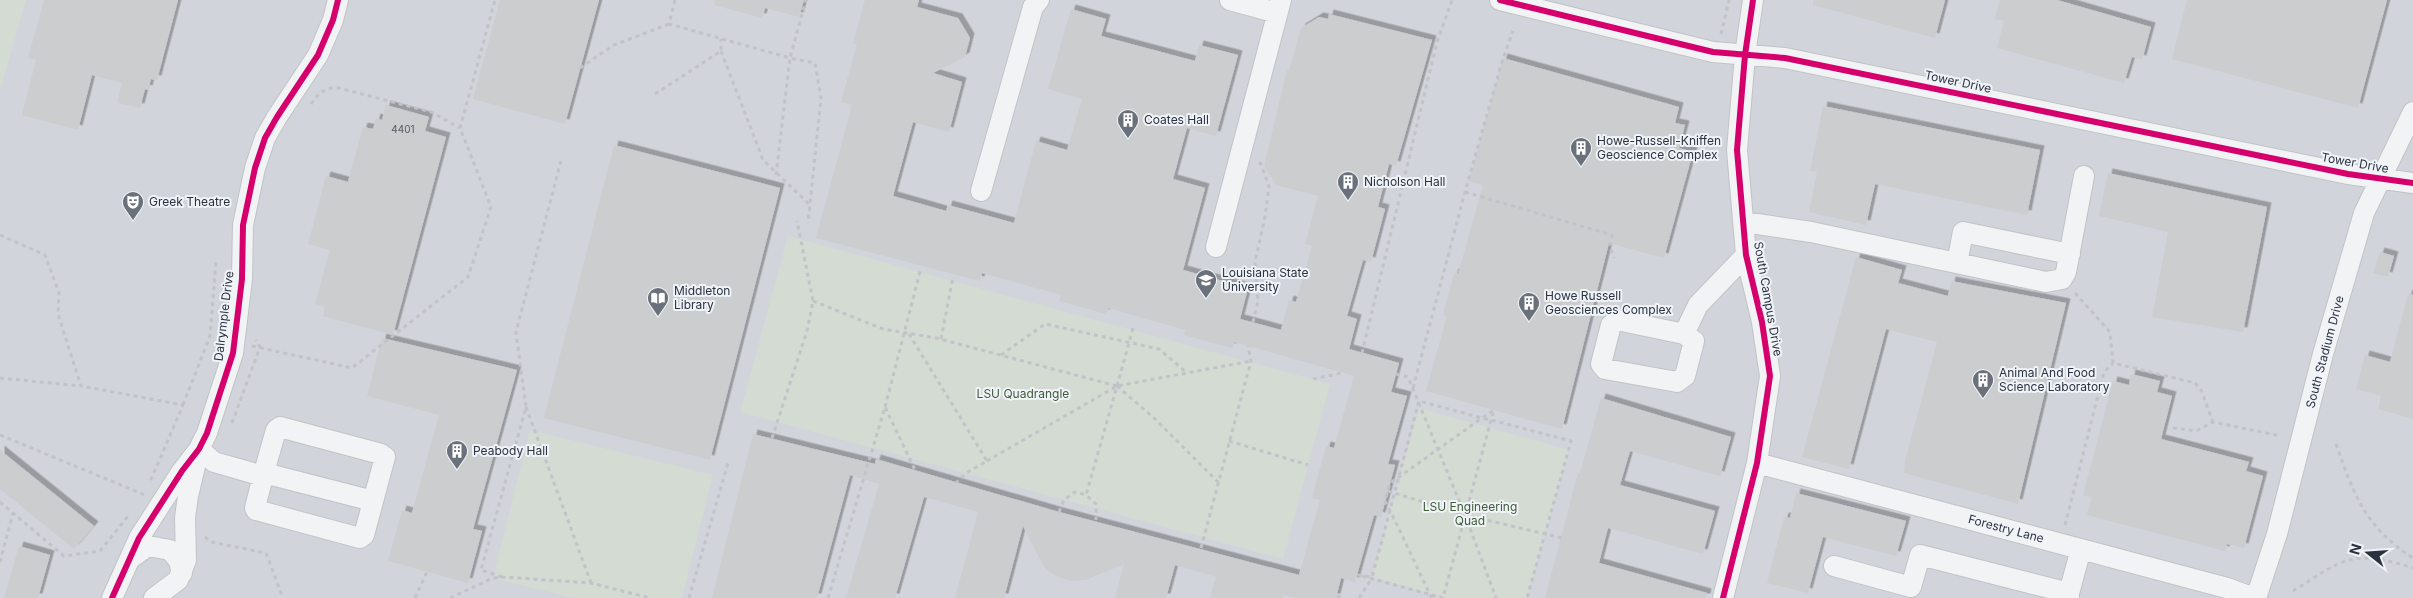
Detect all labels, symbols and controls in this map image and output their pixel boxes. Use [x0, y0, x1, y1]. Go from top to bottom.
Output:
street label: Tower Drive [1923, 67, 1993, 96]
building icon: Coates Hall [1116, 108, 1140, 139]
place label: Coates Hall [1144, 112, 1209, 127]
house number: 4401 [391, 123, 415, 135]
place label: Howe-Russell-Kniffen Geoscience Complex [1597, 133, 1721, 162]
building icon: Howe-Russell-Kniffen Geoscience Complex [1569, 136, 1593, 167]
street label: Tower Drive [2320, 149, 2390, 176]
building icon: Nicholson Hall [1336, 170, 1360, 201]
place label: Nicholson Hall [1364, 174, 1445, 189]
theatre icon: Greek Theatre [121, 190, 145, 221]
place label: Greek Theatre [149, 194, 230, 209]
street label: South Campus Drive [1751, 240, 1786, 358]
place label: Louisiana State University [1222, 265, 1308, 294]
school or university icon: Louisiana State University [1194, 268, 1218, 299]
street label: Dalrymple Drive [211, 270, 236, 362]
place label: Middleton Library [674, 283, 730, 312]
library icon: Middleton Library [646, 286, 670, 317]
place label: Howe Russell Geosciences Complex [1545, 288, 1672, 317]
building icon: Howe Russell Geosciences Complex [1517, 291, 1541, 322]
street label: South Stadium Drive [2302, 294, 2347, 410]
place label: Animal And Food Science Laboratory [1999, 365, 2110, 394]
building icon: Animal And Food Science Laboratory [1971, 368, 1995, 399]
park label: LSU Quadrangle [977, 386, 1069, 401]
building icon: Peabody Hall [445, 439, 469, 470]
place label: Peabody Hall [473, 443, 548, 458]
park label: LSU Engineering Quad [1423, 499, 1517, 528]
street label: Forestry Lane [1967, 511, 2046, 546]
north arrow [2343, 528, 2393, 578]
text: N [2345, 541, 2365, 557]

